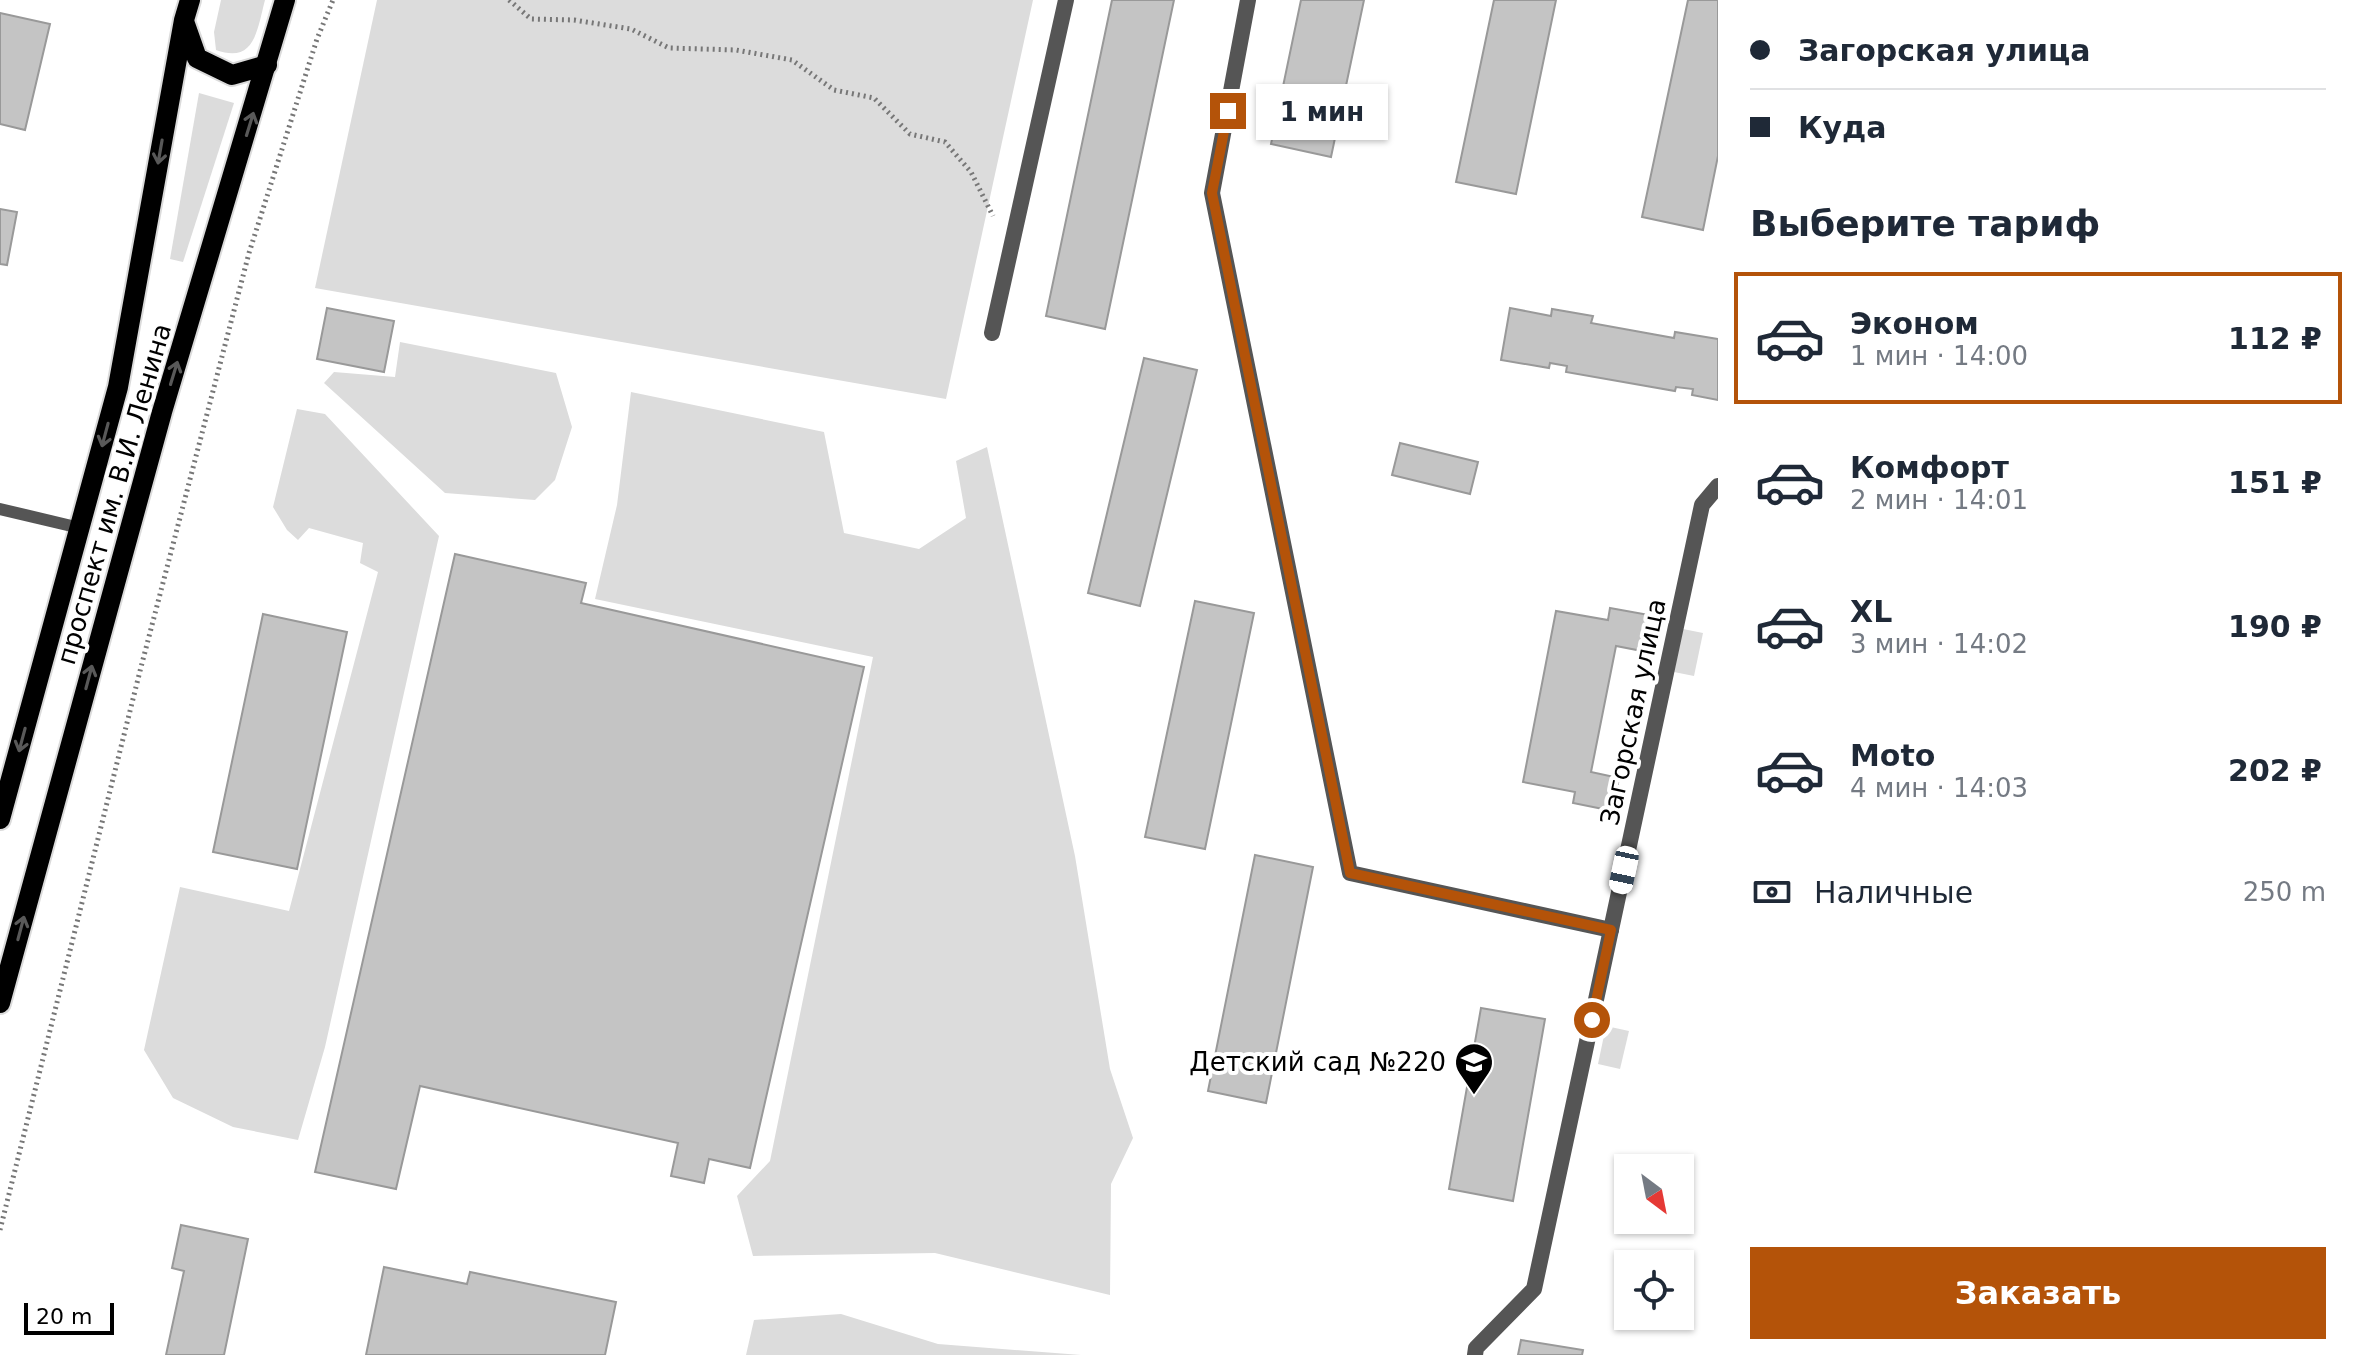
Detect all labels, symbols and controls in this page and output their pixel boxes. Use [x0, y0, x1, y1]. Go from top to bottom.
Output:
text: Загорская улица [1798, 33, 2090, 68]
callout: 1 мин [1256, 83, 1388, 139]
route end [1210, 93, 1246, 129]
text: 1 мин [1280, 97, 1364, 127]
text: Куда [1798, 110, 1887, 145]
one-way arrow [243, 112, 258, 137]
one-way arrow [152, 139, 167, 164]
text: Выберите тариф [1750, 203, 2100, 244]
icon: car [1754, 302, 1826, 374]
text: Эконом [1850, 306, 1979, 341]
street label: проспект им. В.И. Ленина [51, 320, 177, 668]
text: 112 ₽ [2228, 321, 2322, 356]
text: 1 мин · 14:00 [1850, 341, 2028, 371]
one-way arrow [167, 360, 182, 386]
one-way arrow [97, 421, 112, 447]
icon: car [1754, 446, 1826, 518]
text: Комфорт [1850, 450, 2009, 485]
text: 151 ₽ [2228, 465, 2322, 500]
text: 2 мин · 14:01 [1850, 485, 2028, 515]
icon: car [1754, 590, 1826, 662]
text: XL [1850, 594, 1892, 629]
street label: Загорская улица [1594, 596, 1672, 828]
text: 190 ₽ [2228, 609, 2322, 644]
text: 3 мин · 14:02 [1850, 629, 2028, 659]
one-way arrow [83, 665, 98, 691]
one-way arrow [13, 726, 28, 752]
icon: car [1754, 734, 1826, 806]
text: Moto [1850, 738, 1935, 773]
text: 202 ₽ [2228, 753, 2322, 788]
text: 4 мин · 14:03 [1850, 773, 2028, 803]
car [1607, 844, 1641, 896]
icon: cash [1750, 870, 1794, 914]
text: Наличные [1814, 875, 1973, 910]
text: 250 m [2243, 877, 2326, 907]
one-way arrow [14, 916, 29, 942]
route start [1574, 1002, 1610, 1038]
school or university icon: Детский сад №220 [1453, 1041, 1495, 1096]
place label: Детский сад №220 [1189, 1047, 1446, 1077]
north arrow [1614, 1154, 1694, 1234]
map controls [1614, 1154, 1694, 1330]
button: Заказать [1750, 1247, 2326, 1339]
button: locate [1614, 1250, 1694, 1330]
scale bar [24, 1299, 114, 1335]
text: 20 m [36, 1304, 92, 1329]

